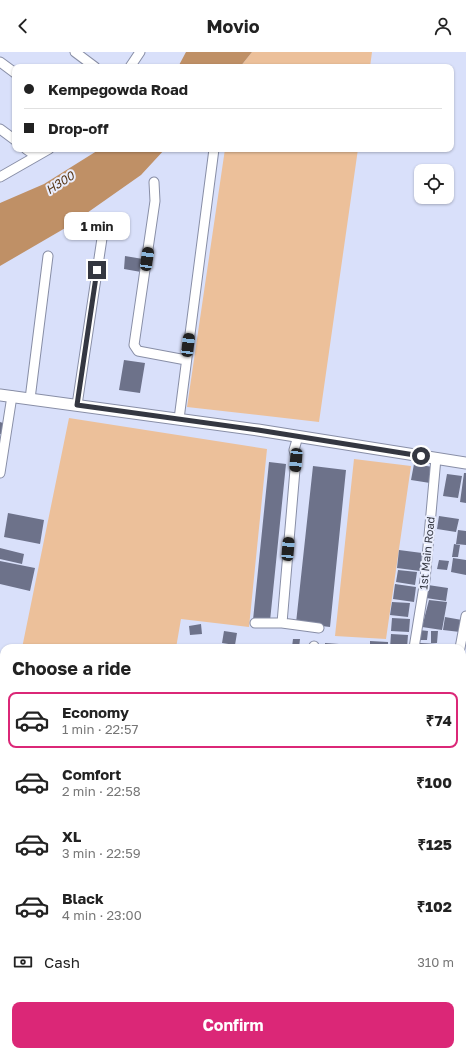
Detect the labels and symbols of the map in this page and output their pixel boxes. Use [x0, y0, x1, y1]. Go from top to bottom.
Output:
water label: H300 [43, 167, 78, 197]
callout: 1 min [64, 212, 130, 240]
car [139, 246, 155, 272]
route end [88, 261, 106, 279]
car [181, 332, 195, 358]
route start [412, 447, 430, 465]
car [289, 448, 303, 472]
street label: 1st Main Road [416, 516, 437, 590]
car [281, 537, 295, 561]

